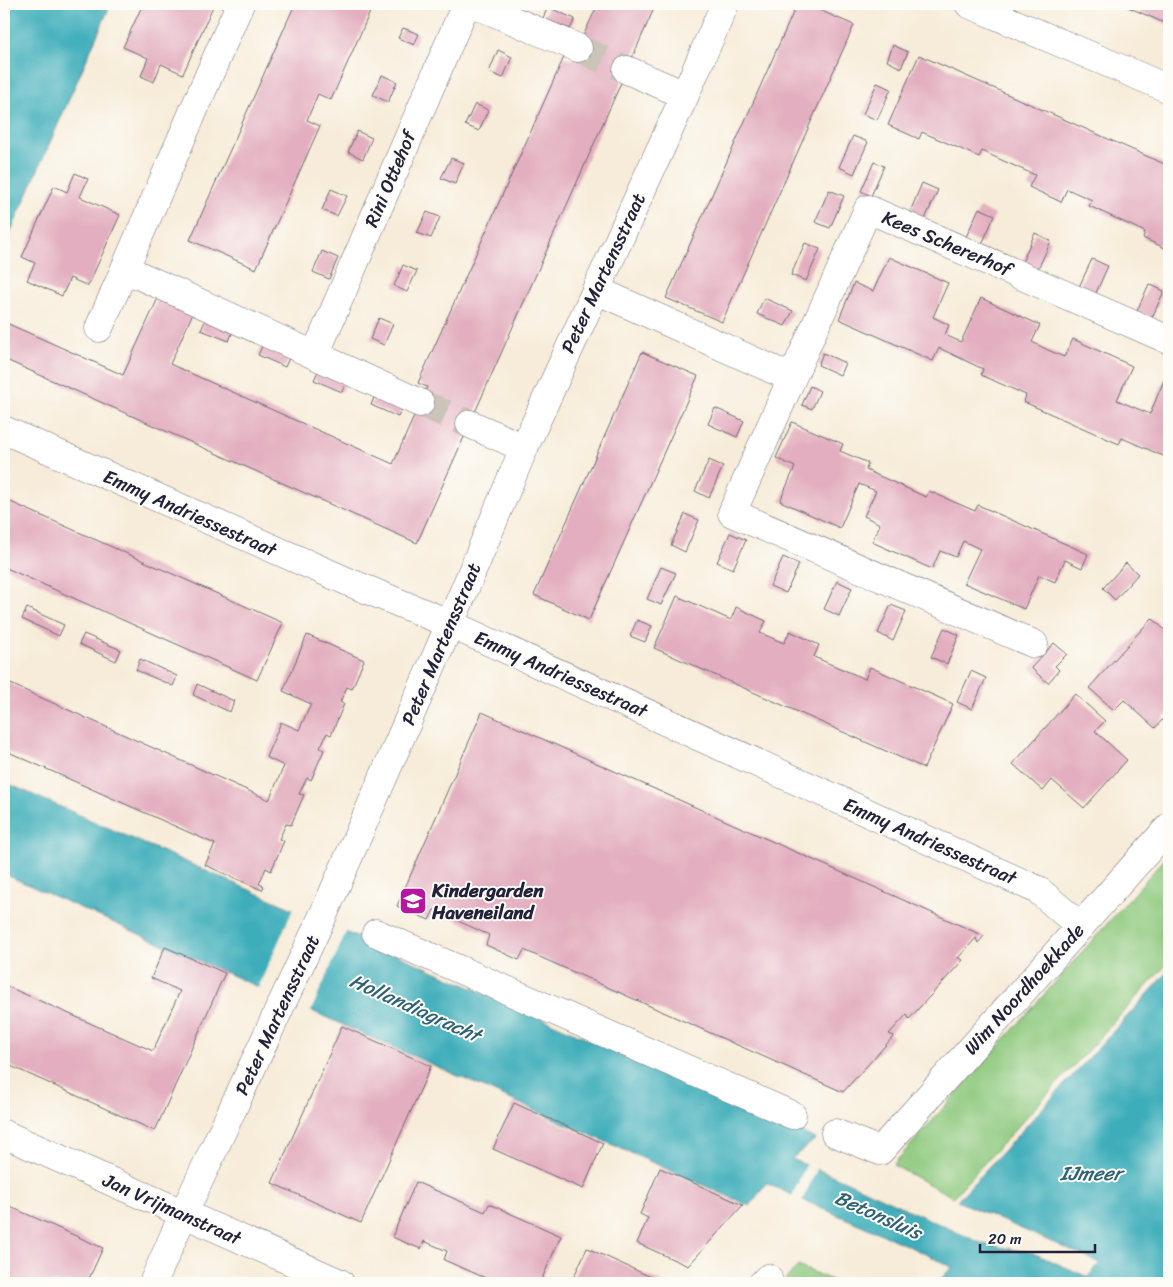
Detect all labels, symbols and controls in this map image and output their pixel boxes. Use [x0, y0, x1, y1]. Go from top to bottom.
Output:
street label: Rini Ottehof [355, 124, 426, 233]
street label: Peter Martensstraat [551, 187, 655, 359]
street label: Kees Schererhof [877, 201, 1020, 286]
street label: Emmy Andriessestraat [98, 460, 283, 567]
street label: Peter Martensstraat [392, 557, 490, 731]
street label: Emmy Andriessestraat [469, 621, 654, 728]
street label: Emmy Andriessestraat [838, 788, 1023, 895]
place label: Kindergarden Haveneiland [431, 874, 544, 929]
school or university icon: Kindergarden Haveneiland [398, 886, 428, 916]
street label: Wim Noordhoekkade [955, 915, 1093, 1063]
street label: Peter Martensstraat [225, 929, 329, 1101]
water label: Hollandiagracht [344, 964, 489, 1054]
water label: IJmeer [1059, 1156, 1126, 1191]
street label: Jan Vrijmanstraat [97, 1163, 248, 1255]
water label: Betonsluis [829, 1180, 930, 1251]
scale bar [980, 1222, 1096, 1254]
text: 20 m [988, 1226, 1022, 1252]

